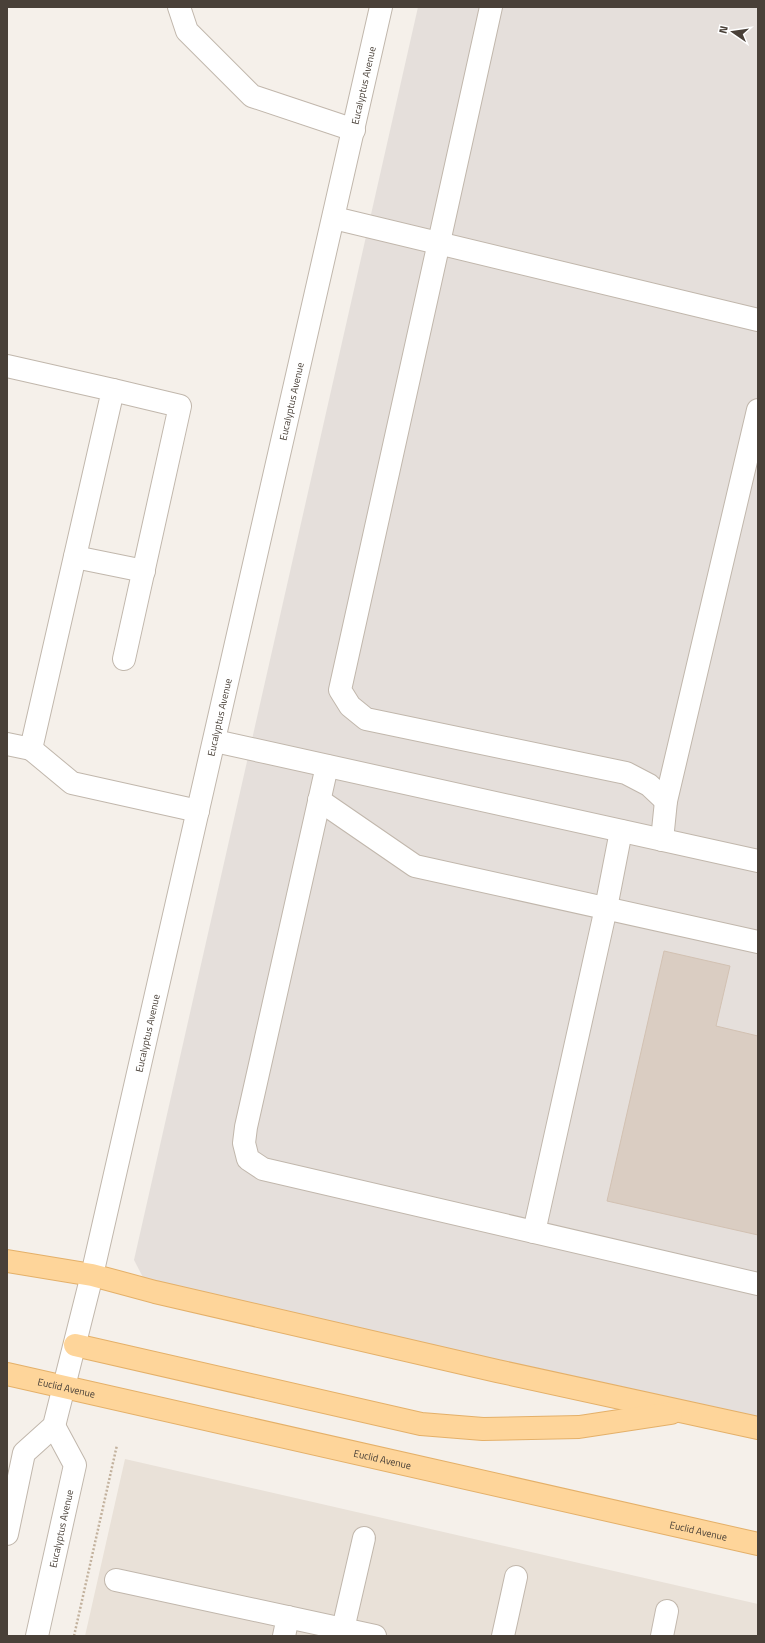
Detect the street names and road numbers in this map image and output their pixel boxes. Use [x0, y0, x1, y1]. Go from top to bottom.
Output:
street label: Eucalyptus Avenue [347, 45, 379, 126]
street label: Eucalyptus Avenue [275, 361, 307, 442]
street label: Eucalyptus Avenue [203, 677, 235, 758]
street label: Eucalyptus Avenue [131, 993, 163, 1073]
street label: Euclid Avenue [36, 1374, 97, 1401]
street label: Euclid Avenue [352, 1445, 413, 1473]
street label: Eucalyptus Avenue [45, 1488, 77, 1569]
street label: Euclid Avenue [668, 1517, 729, 1544]

